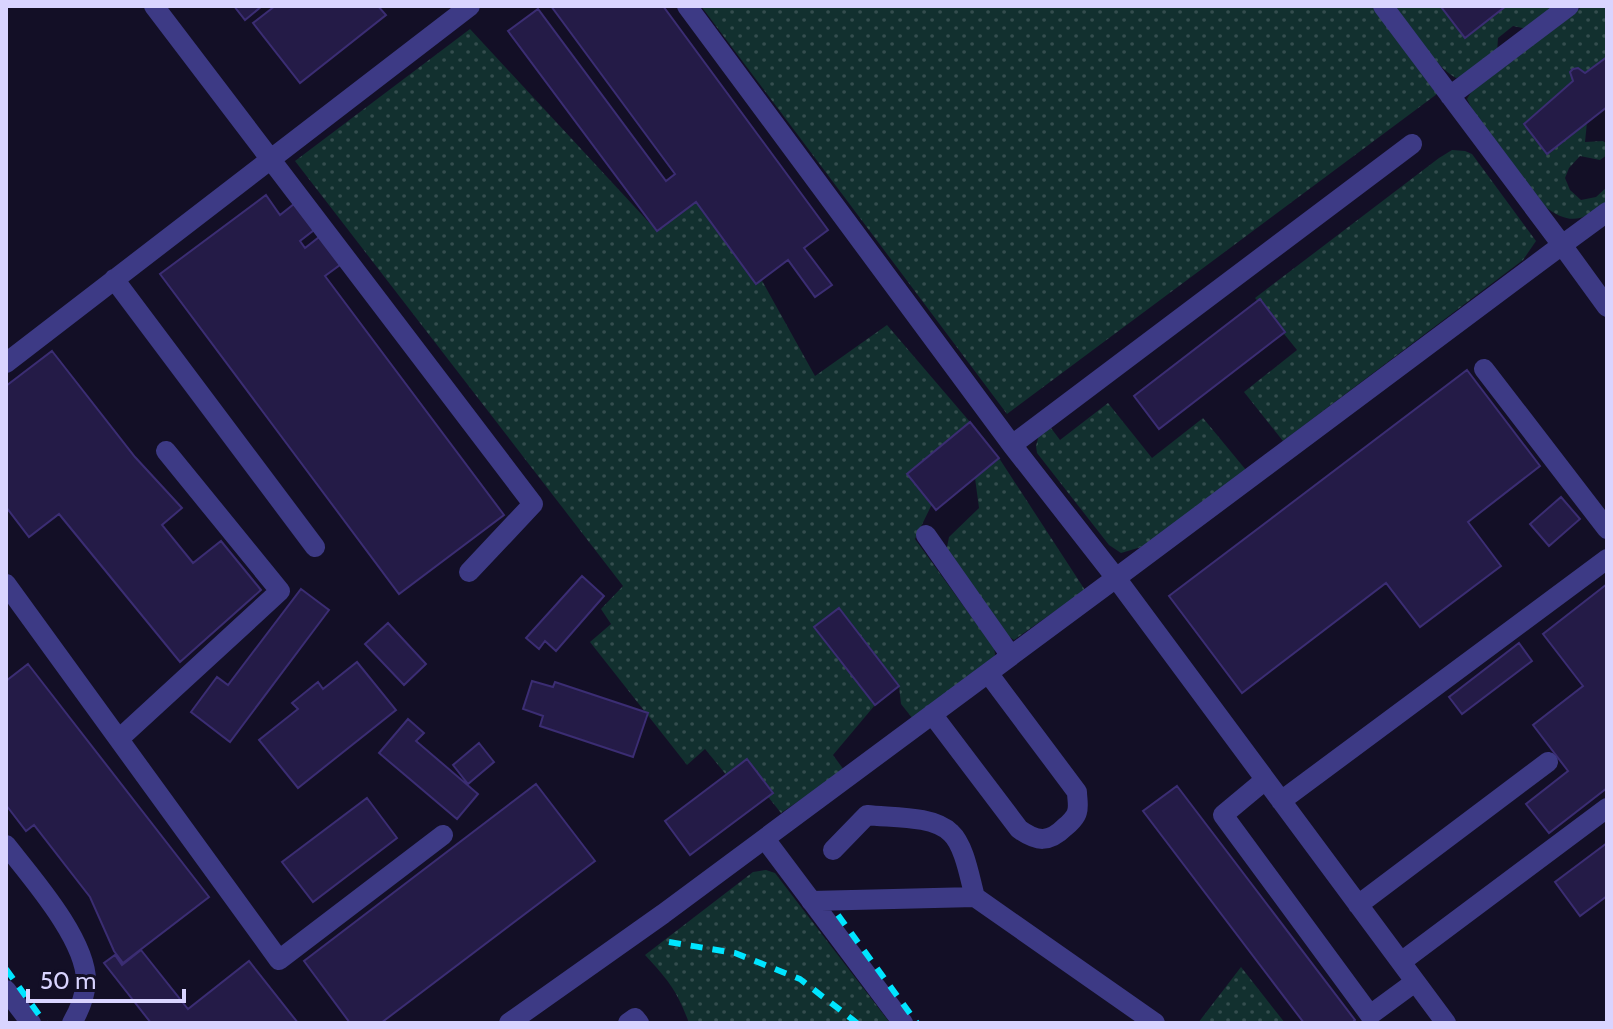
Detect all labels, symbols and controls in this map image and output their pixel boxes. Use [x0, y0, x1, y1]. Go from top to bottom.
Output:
scale bar [28, 953, 184, 1003]
text: 50 m [40, 966, 96, 995]

